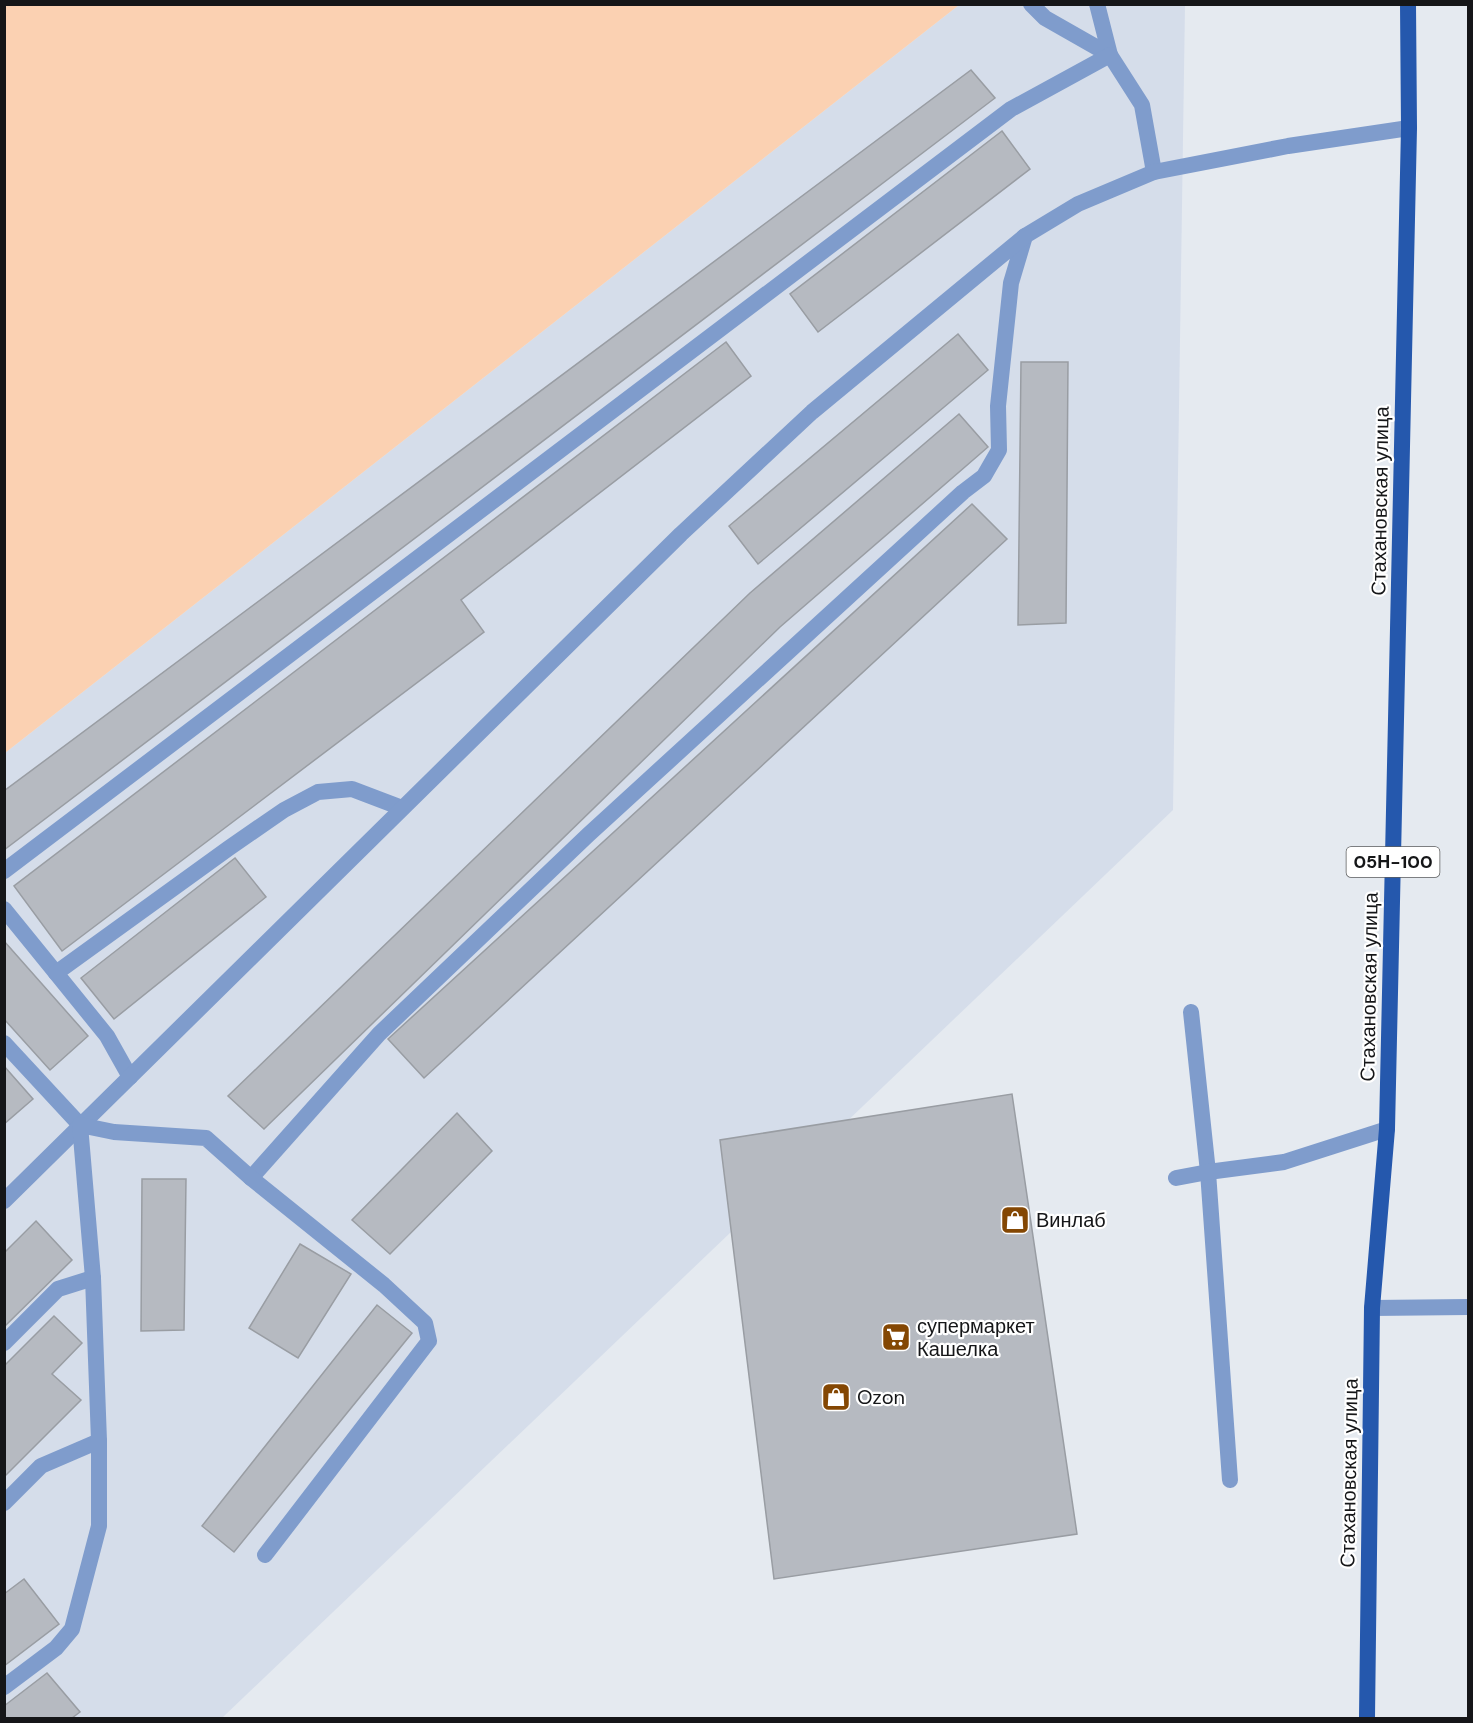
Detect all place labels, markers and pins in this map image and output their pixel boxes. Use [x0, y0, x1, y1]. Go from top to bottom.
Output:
shop icon: Винлаб [999, 1204, 1031, 1236]
place label: Винлаб [1036, 1207, 1106, 1233]
place label: супермаркет Кашелка [917, 1313, 1035, 1362]
supermarket icon: супермаркет Кашелка [880, 1321, 912, 1353]
shop icon: Ozon [820, 1381, 852, 1413]
place label: Ozon [857, 1384, 905, 1410]

